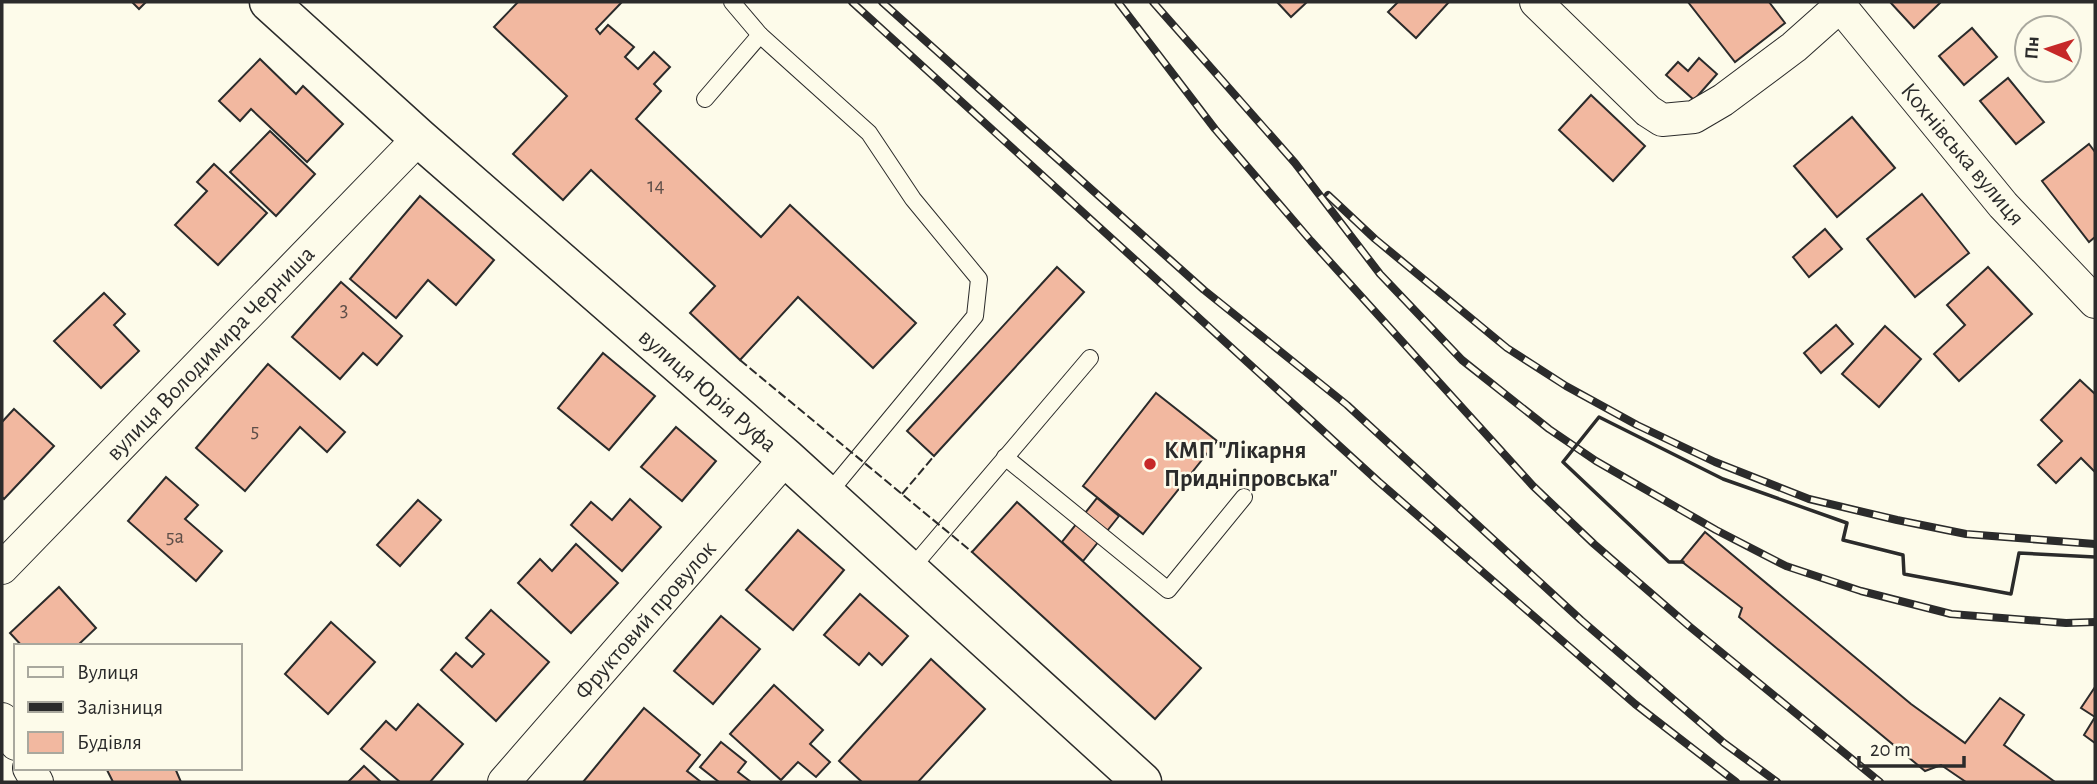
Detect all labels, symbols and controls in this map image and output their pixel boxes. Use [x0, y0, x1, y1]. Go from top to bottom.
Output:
north arrow [2013, 14, 2083, 84]
text: Пн [2022, 36, 2043, 60]
street label: Кохнівська вулиця [1896, 79, 2029, 230]
house number: 14 [647, 175, 665, 196]
street label: вулиця Володимира Черниша [102, 242, 319, 466]
house number: 3 [340, 299, 348, 320]
street label: вулиця Юрія Руфа [634, 325, 781, 457]
house number: 5 [251, 420, 259, 441]
place label: КМП "Лікарня Придніпровська" [1164, 439, 1338, 491]
marker: КМП "Лікарня Придніпровська" [1142, 456, 1158, 472]
house number: 5а [166, 526, 185, 547]
street label: Фруктовий провулок [571, 537, 721, 705]
legend [14, 644, 242, 770]
text: Вулиця [77, 662, 139, 683]
text: Залізниця [77, 697, 163, 718]
scale bar [1859, 724, 1964, 768]
text: Будівля [77, 732, 142, 753]
text: 20 m [1870, 739, 1911, 760]

